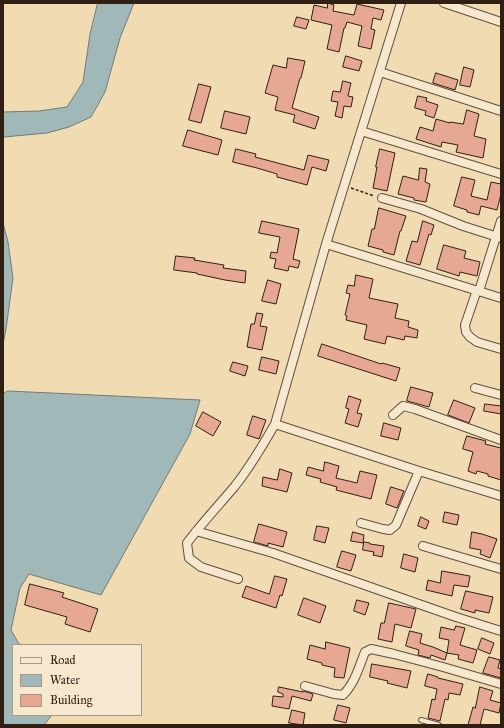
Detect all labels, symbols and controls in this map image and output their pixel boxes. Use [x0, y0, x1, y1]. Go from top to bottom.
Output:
legend [12, 644, 142, 716]
text: Road [50, 653, 76, 667]
text: Water [50, 673, 80, 687]
text: Building [50, 693, 92, 707]

